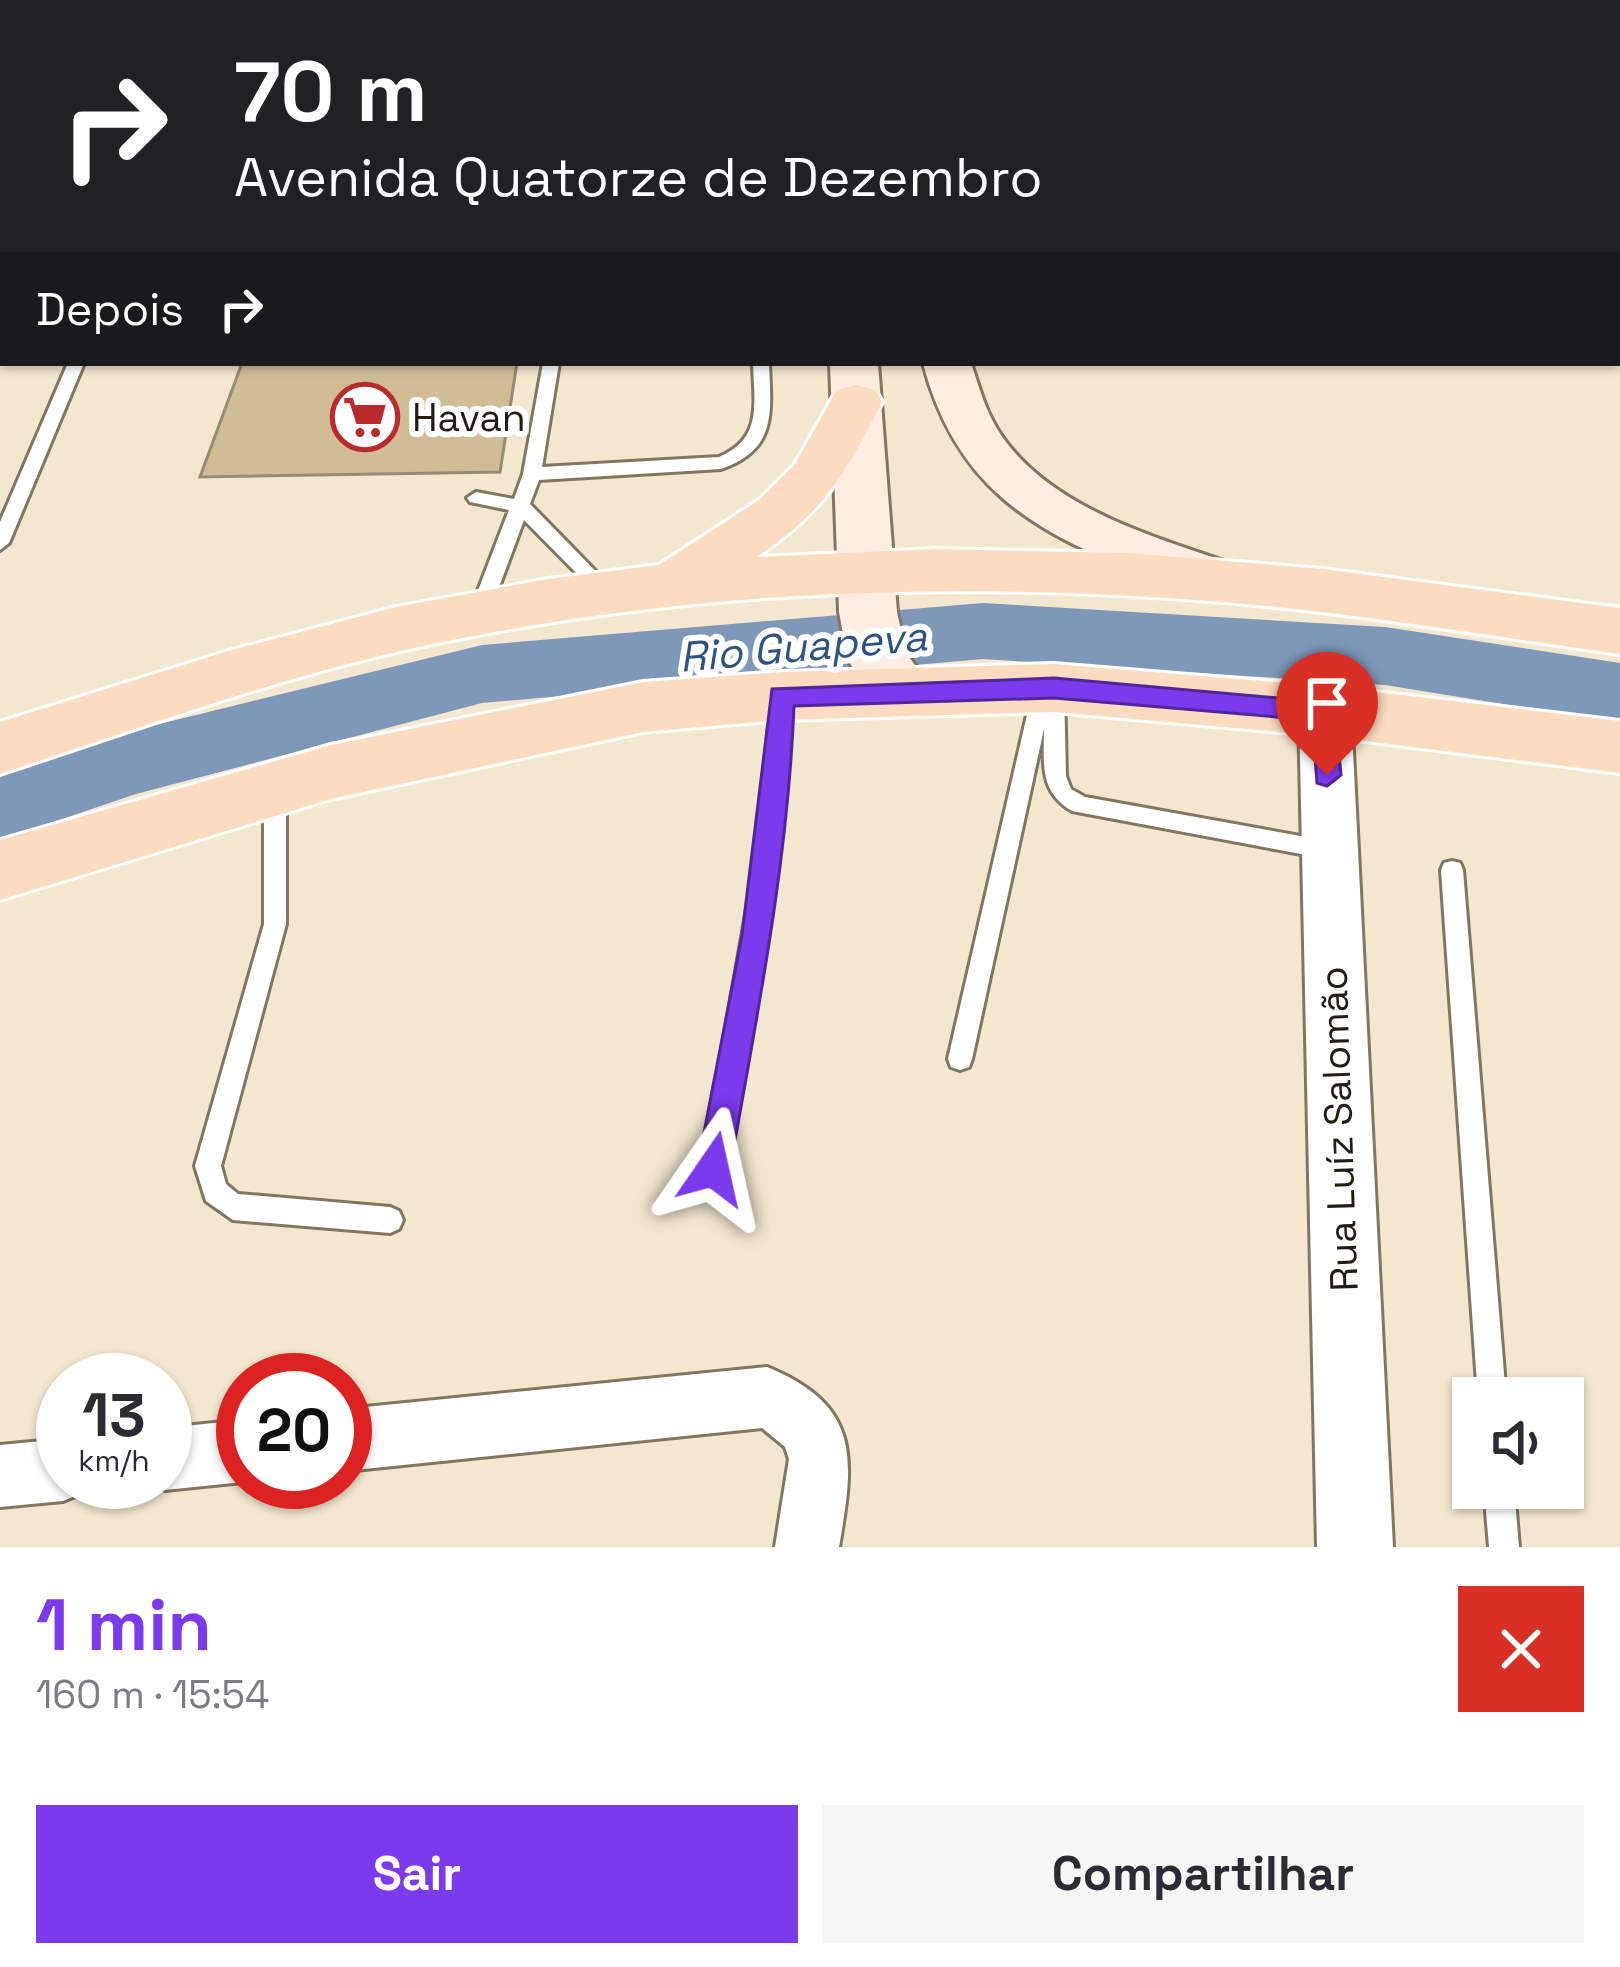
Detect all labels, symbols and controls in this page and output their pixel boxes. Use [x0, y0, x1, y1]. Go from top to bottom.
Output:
text: 70 m [234, 38, 428, 146]
icon: right [36, 48, 192, 204]
text: Avenida Quatorze de Dezembro [234, 143, 1043, 212]
icon: right [208, 276, 274, 342]
text: Depois [36, 281, 184, 338]
supermarket icon: Havan [330, 382, 400, 452]
place label: Havan [412, 393, 526, 442]
water label: Rio Guapeva [677, 609, 930, 684]
pin [1276, 652, 1378, 775]
icon: arrive [1294, 670, 1360, 736]
street label: Rua Luíz Salomão [1308, 966, 1369, 1292]
position arrow [650, 1106, 776, 1232]
speed limit sign: 20 [216, 1353, 372, 1509]
text: 13 [82, 1377, 146, 1454]
map controls [1452, 1377, 1584, 1509]
button: sound [1452, 1377, 1584, 1509]
text: km/h [78, 1441, 150, 1480]
text: 1 min [36, 1579, 212, 1671]
button: close [1458, 1586, 1584, 1712]
text: 160 m · 15:54 [36, 1670, 269, 1719]
button: Sair [36, 1805, 798, 1943]
button: Compartilhar [822, 1805, 1584, 1943]

